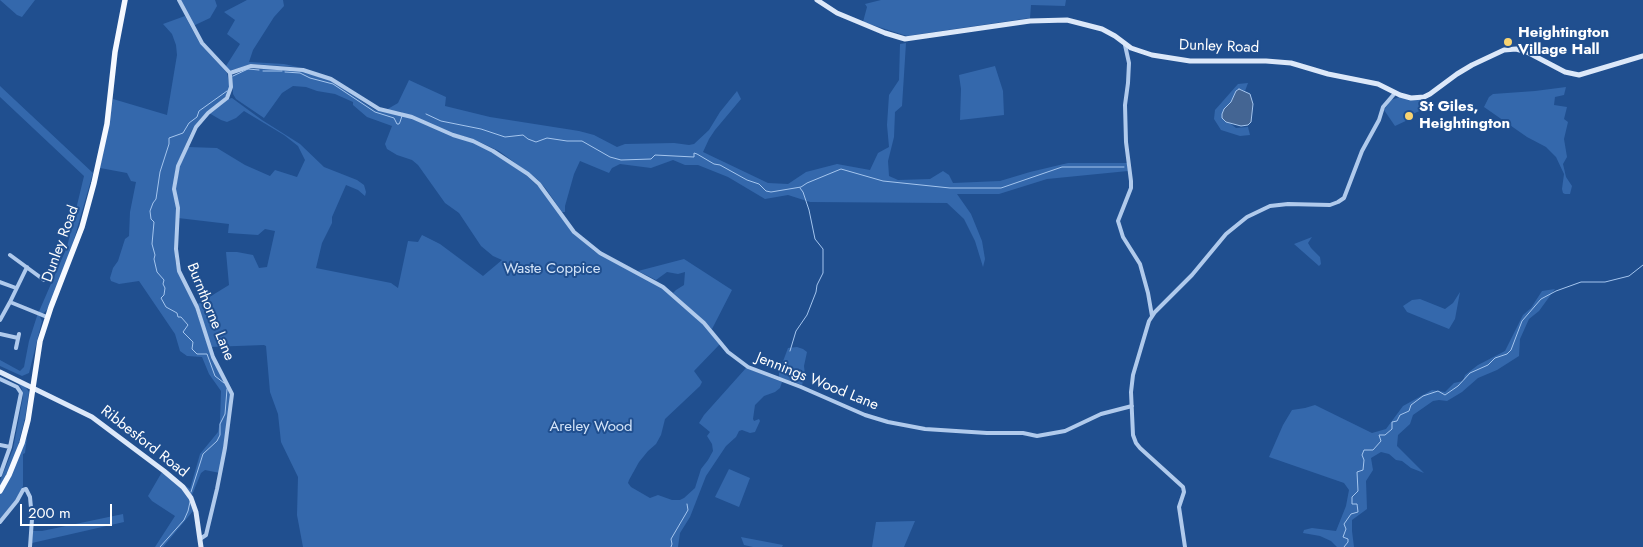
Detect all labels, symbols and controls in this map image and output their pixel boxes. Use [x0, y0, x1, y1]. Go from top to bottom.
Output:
place label: Heightington Village Hall [1518, 24, 1609, 59]
marker: Heightington Village Hall [1502, 36, 1514, 48]
street label: Dunley Road [1179, 37, 1259, 57]
place label: St Giles, Heightington [1419, 98, 1510, 133]
marker: St Giles, Heightington [1403, 110, 1415, 122]
street label: Dunley Road [39, 203, 83, 285]
park label: Waste Coppice [504, 260, 600, 278]
street label: Burnthorne Lane [182, 261, 238, 363]
street label: Jennings Wood Lane [753, 349, 881, 415]
street label: Ribbesford Road [97, 402, 191, 482]
park label: Areley Wood [549, 418, 633, 436]
scale bar [22, 494, 115, 526]
text: 200 m [28, 502, 71, 524]

